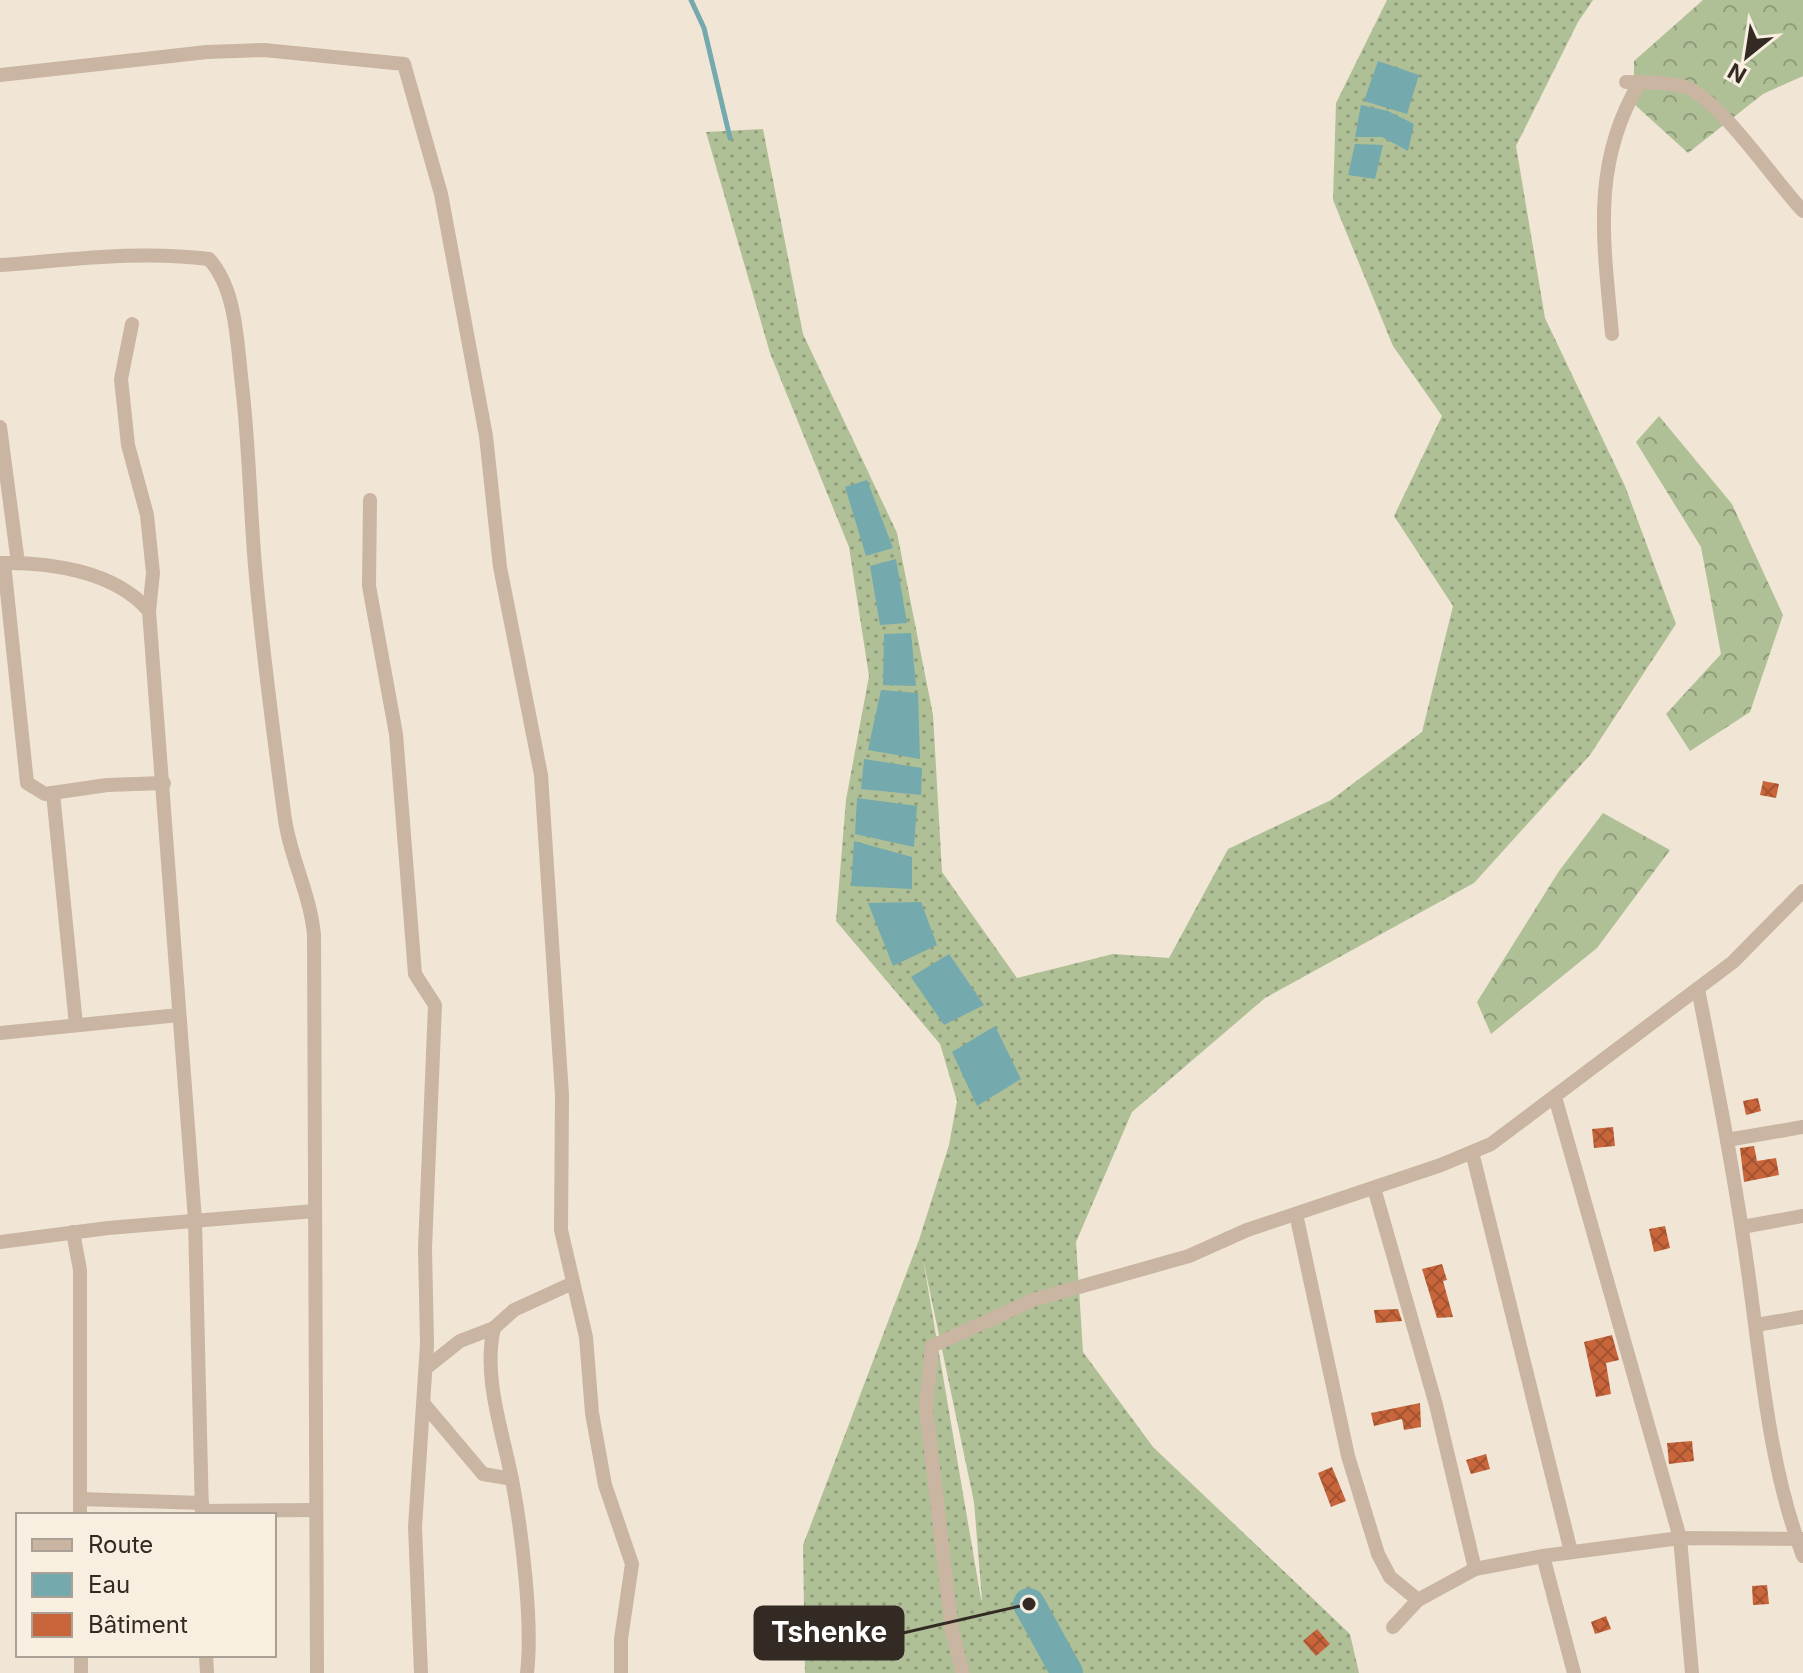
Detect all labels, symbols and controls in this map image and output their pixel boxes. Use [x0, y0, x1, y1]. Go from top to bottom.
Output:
north arrow [1707, 16, 1787, 96]
text: N [1723, 58, 1751, 89]
legend [16, 1513, 276, 1657]
text: Route [88, 1530, 153, 1559]
text: Eau [88, 1570, 130, 1599]
callout: Tshenke [755, 1607, 903, 1659]
text: Bâtiment [88, 1610, 188, 1639]
text: Tshenke [771, 1615, 887, 1649]

